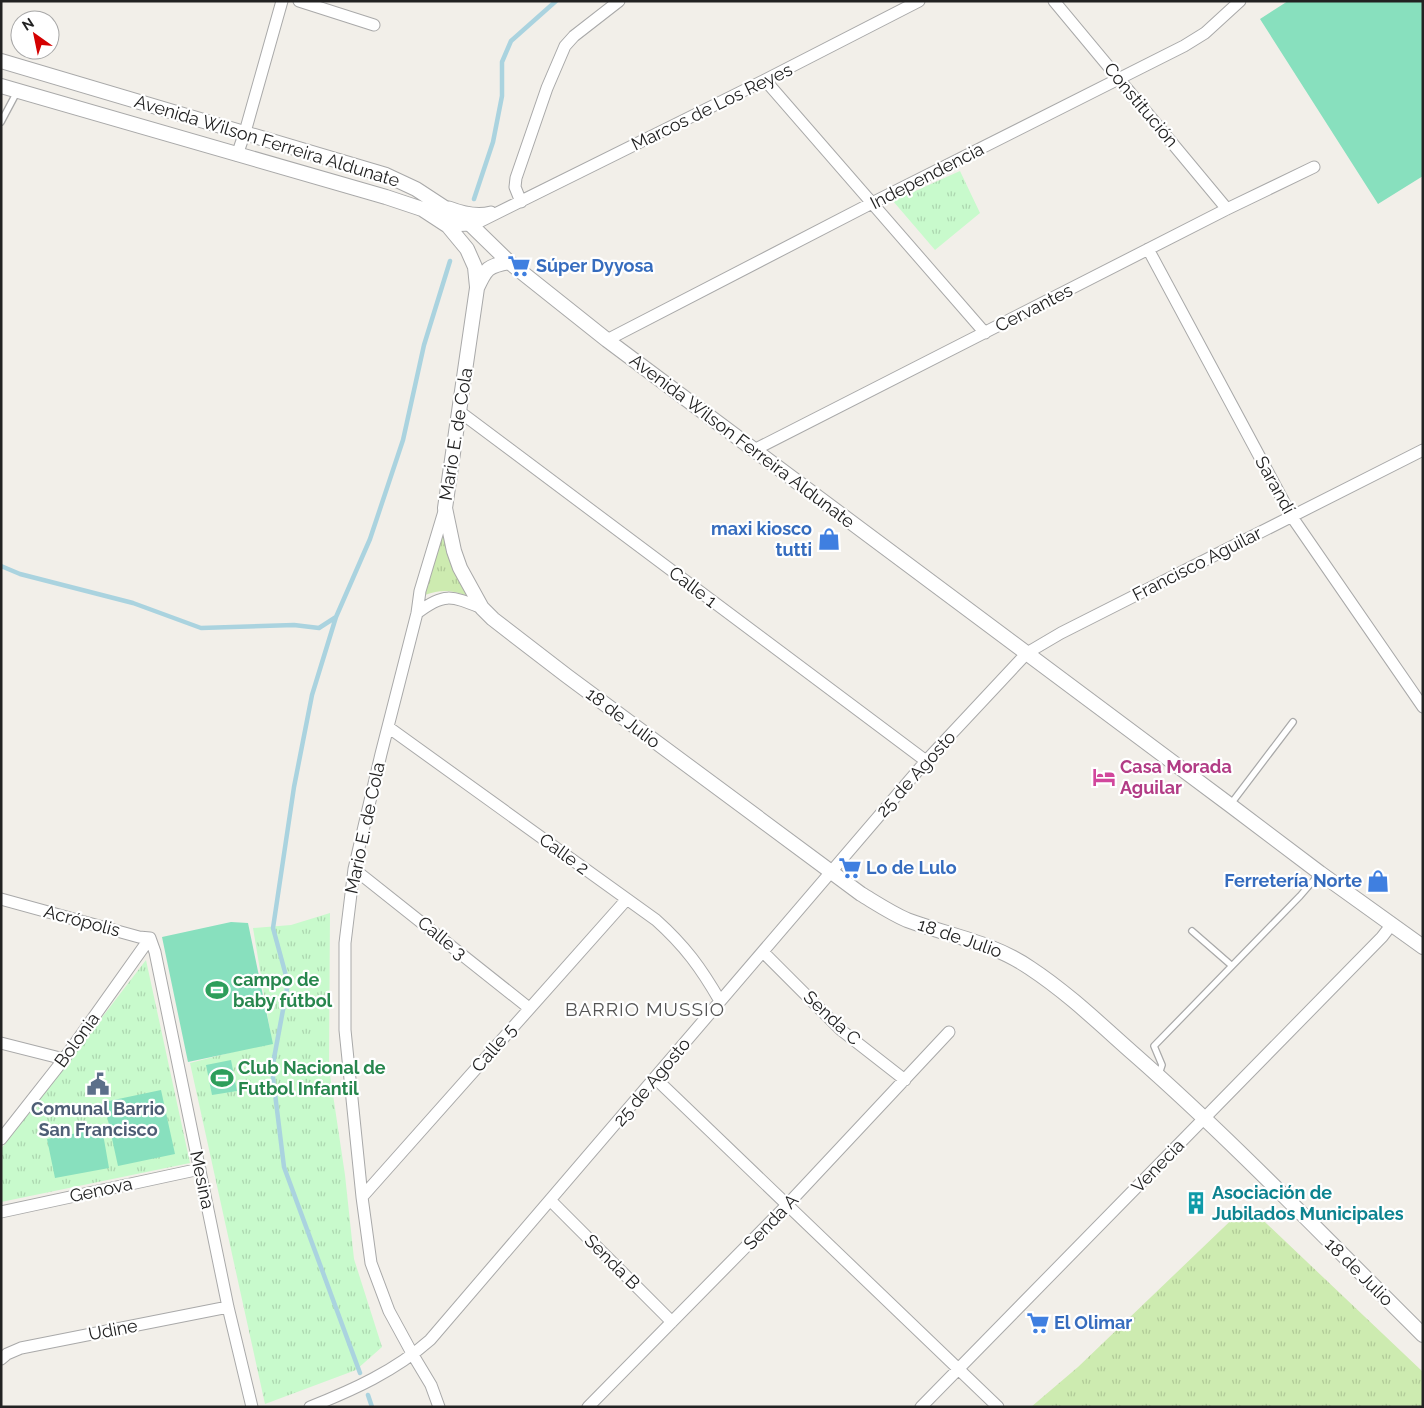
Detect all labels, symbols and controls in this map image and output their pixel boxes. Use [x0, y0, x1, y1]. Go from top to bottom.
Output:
north arrow [10, 10, 60, 60]
text: N [19, 14, 37, 34]
street label: Marcos de Los Reyes [628, 58, 796, 155]
street label: Constitución [1100, 58, 1183, 151]
street label: Avenida Wilson Ferreira Aldunate [132, 90, 403, 191]
street label: Independencia [866, 138, 987, 213]
supermarket icon: Súper Dyyosa [506, 253, 532, 279]
place label: Súper Dyyosa [536, 255, 654, 276]
street label: Cervantes [992, 279, 1076, 336]
street label: Avenida Wilson Ferreira Aldunate [626, 349, 859, 532]
street label: Mario E. de Cola [435, 366, 476, 502]
street label: Sarandí [1251, 452, 1300, 517]
place label: maxi kiosco tutti [711, 518, 812, 560]
street label: Francisco Aguilar [1129, 522, 1265, 605]
shop icon: maxi kiosco tutti [816, 526, 842, 552]
street label: Calle 1 [665, 562, 722, 612]
street label: 18 de Julio [582, 683, 665, 753]
street label: 25 de Agosto [871, 726, 960, 821]
place label: Casa Morada Aguilar [1120, 756, 1232, 798]
street label: Mario E. de Cola [340, 760, 389, 896]
hotel icon: Casa Morada Aguilar [1091, 764, 1117, 790]
street label: Calle 2 [535, 829, 593, 879]
supermarket icon: Lo de Lulo [837, 855, 863, 881]
place label: Lo de Lulo [866, 857, 957, 878]
shop icon: Ferretería Norte [1365, 868, 1391, 894]
place label: Ferretería Norte [1224, 870, 1362, 891]
street label: Acrópolis [42, 900, 123, 941]
street label: Calle 3 [414, 912, 471, 964]
street label: 18 de Julio [915, 913, 1005, 962]
place label: campo de baby fútbol [233, 969, 333, 1011]
sports icon: campo de baby fútbol [204, 977, 230, 1003]
street label: Senda C [800, 986, 865, 1049]
district label: BARRIO MUSSIO [565, 998, 725, 1020]
street label: Bolonia [50, 1008, 103, 1071]
street label: Calle 5 [467, 1019, 520, 1076]
street label: 25 de Agosto [609, 1033, 695, 1130]
place label: Club Nacional de Futbol Infantil [238, 1057, 386, 1099]
sports icon: Club Nacional de Futbol Infantil [209, 1065, 235, 1091]
public building icon: Comunal Barrio San Francisco [85, 1071, 111, 1097]
place label: Comunal Barrio San Francisco [31, 1098, 165, 1140]
street label: Venecia [1127, 1135, 1188, 1197]
street label: Mesina [186, 1149, 219, 1211]
street label: Genova [68, 1173, 134, 1206]
place label: Asociación de Jubilados Municipales [1212, 1182, 1404, 1224]
street label: Senda A [739, 1189, 802, 1254]
building icon: Asociación de Jubilados Municipales [1183, 1190, 1209, 1216]
street label: Senda B [580, 1230, 644, 1294]
street label: 18 de Julio [1321, 1233, 1398, 1310]
supermarket icon: El Olimar [1025, 1310, 1051, 1336]
place label: El Olimar [1054, 1312, 1132, 1333]
street label: Udine [87, 1314, 140, 1345]

